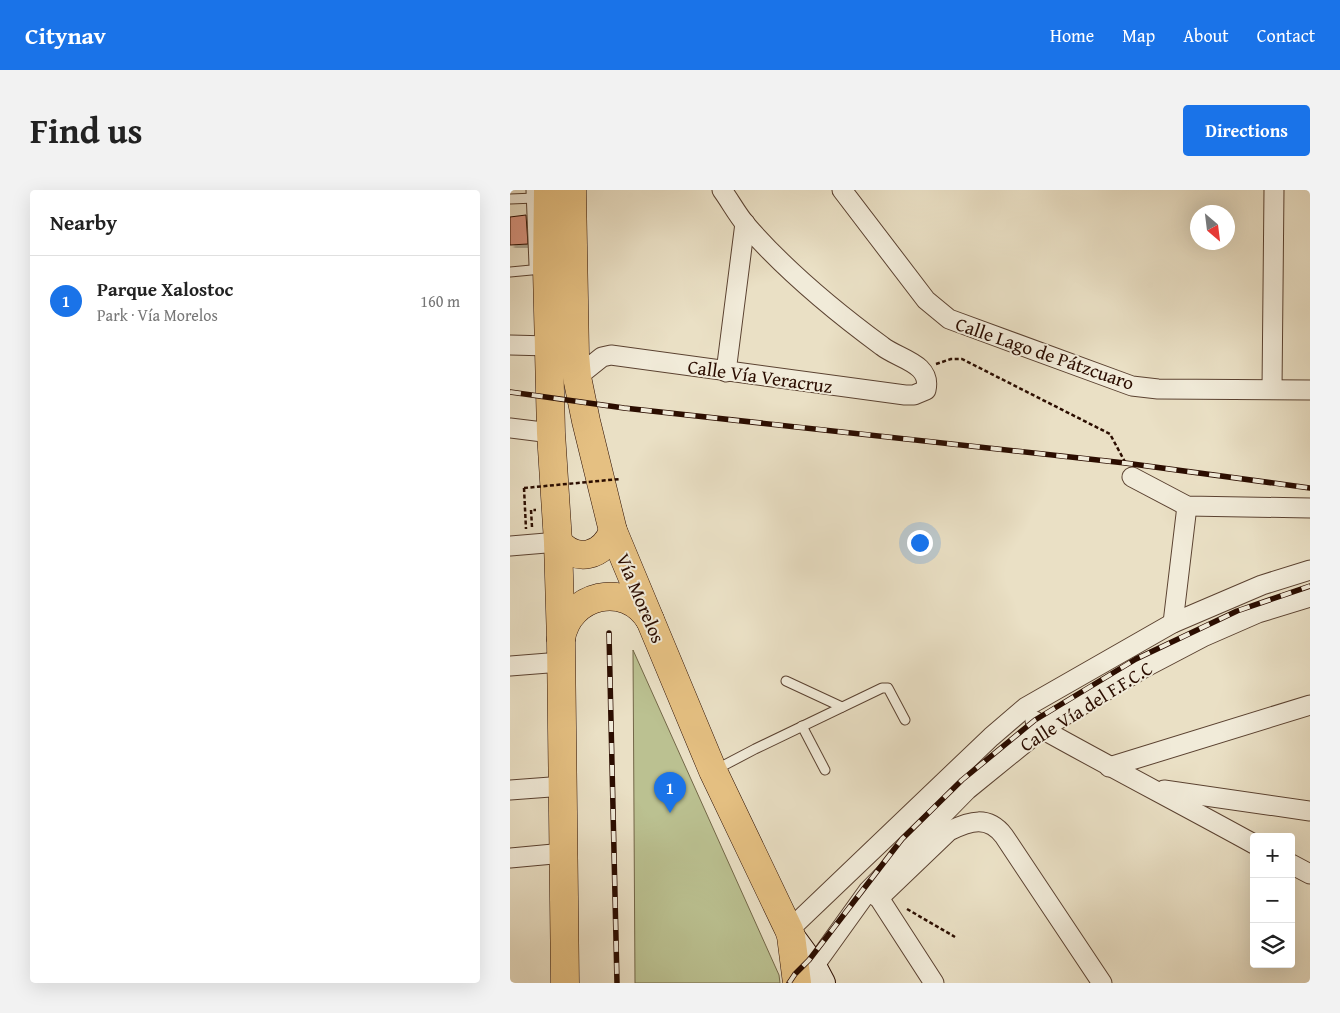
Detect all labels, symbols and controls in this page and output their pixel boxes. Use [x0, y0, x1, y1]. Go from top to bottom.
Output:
text: Citynav [25, 18, 106, 53]
text: Home [1050, 22, 1094, 49]
text: Map [1122, 22, 1155, 49]
text: About [1183, 22, 1229, 49]
text: Contact [1257, 22, 1315, 49]
text: Find us [30, 105, 143, 156]
button: Directions [1183, 105, 1310, 156]
north arrow [1190, 205, 1235, 250]
text: Nearby [50, 207, 117, 238]
text: Parque Xalostoc [97, 275, 233, 303]
text: 1 [62, 289, 70, 313]
text: 160 m [420, 289, 460, 313]
text: Park · Vía Morelos [97, 303, 218, 327]
street label: Calle Lago de Pátzcuaro [952, 309, 1138, 397]
street label: Calle Vía Veracruz [686, 352, 834, 400]
your location [907, 530, 933, 556]
street label: Vía Morelos [610, 549, 672, 647]
street label: Calle Vía del F.F.C.C [1014, 654, 1158, 758]
pin: 1 [654, 772, 686, 813]
map controls [1250, 833, 1295, 968]
button: + [1250, 833, 1295, 878]
button: − [1250, 878, 1295, 923]
button: layers [1250, 923, 1295, 968]

